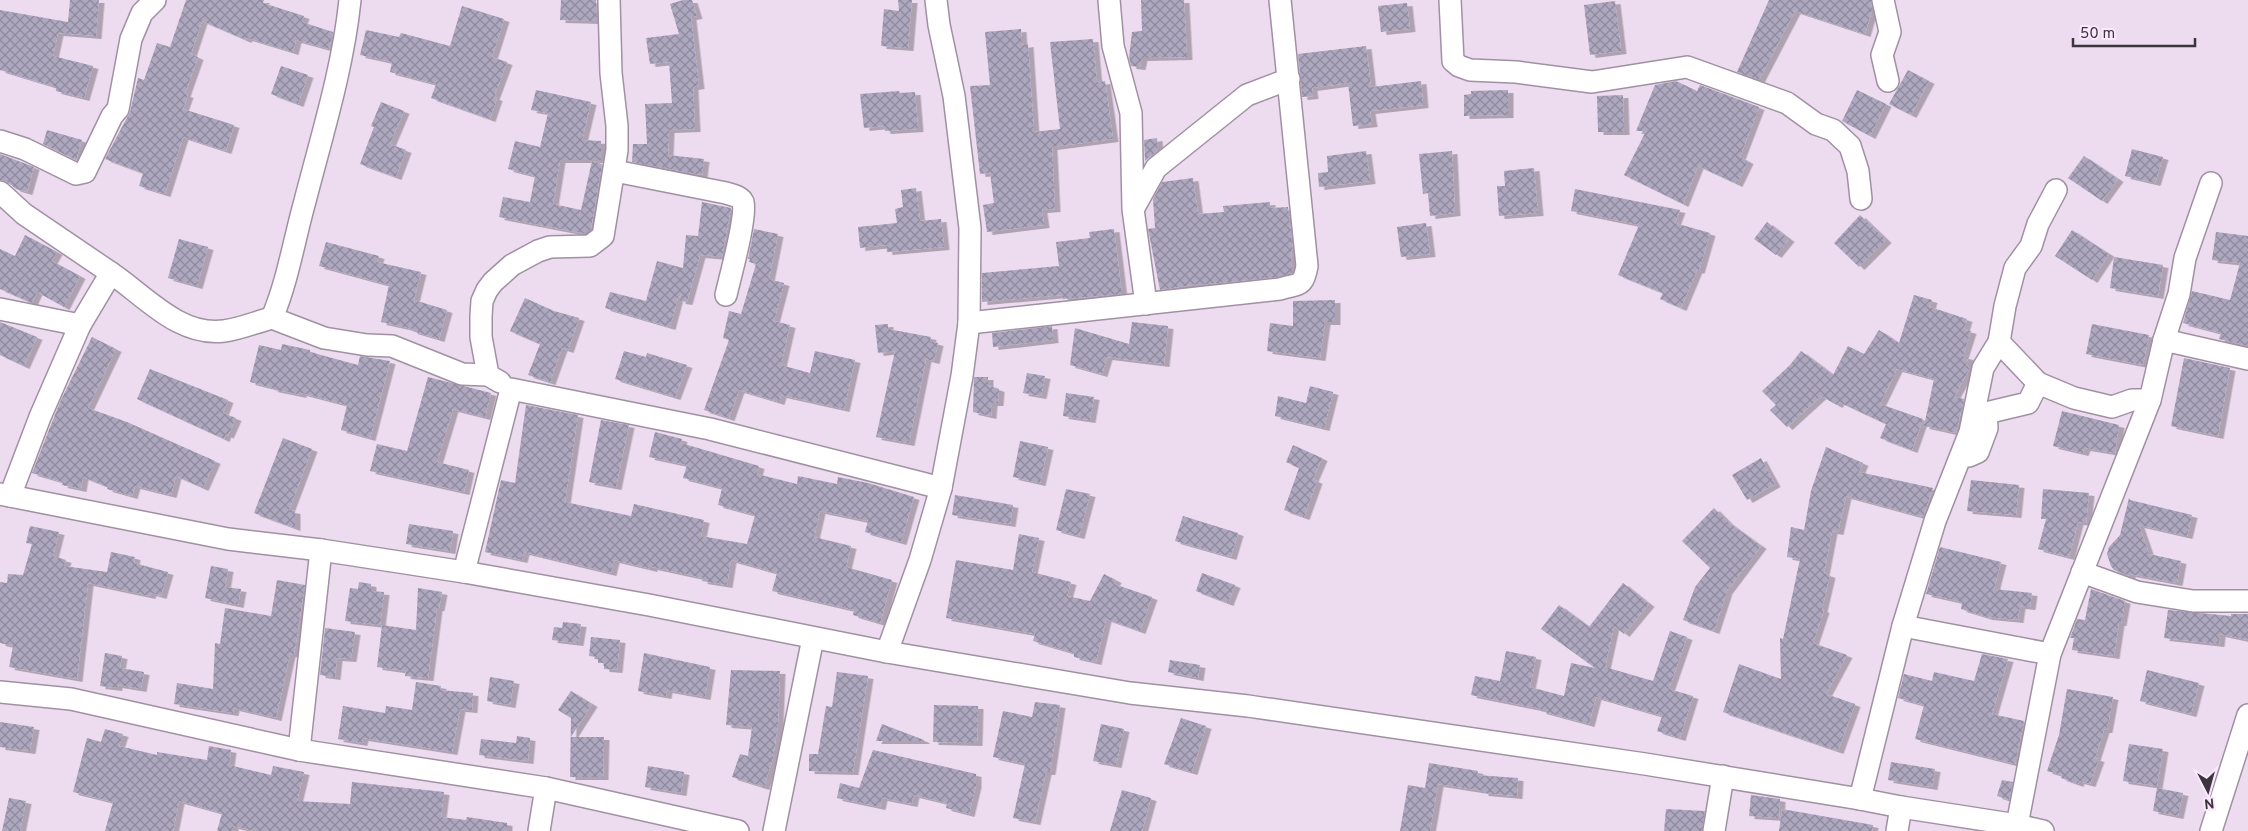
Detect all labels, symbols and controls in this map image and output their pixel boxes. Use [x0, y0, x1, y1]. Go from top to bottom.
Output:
scale bar [2073, 15, 2196, 47]
text: 50 m [2080, 25, 2115, 44]
north arrow [2183, 766, 2233, 816]
text: N [2203, 793, 2215, 811]

